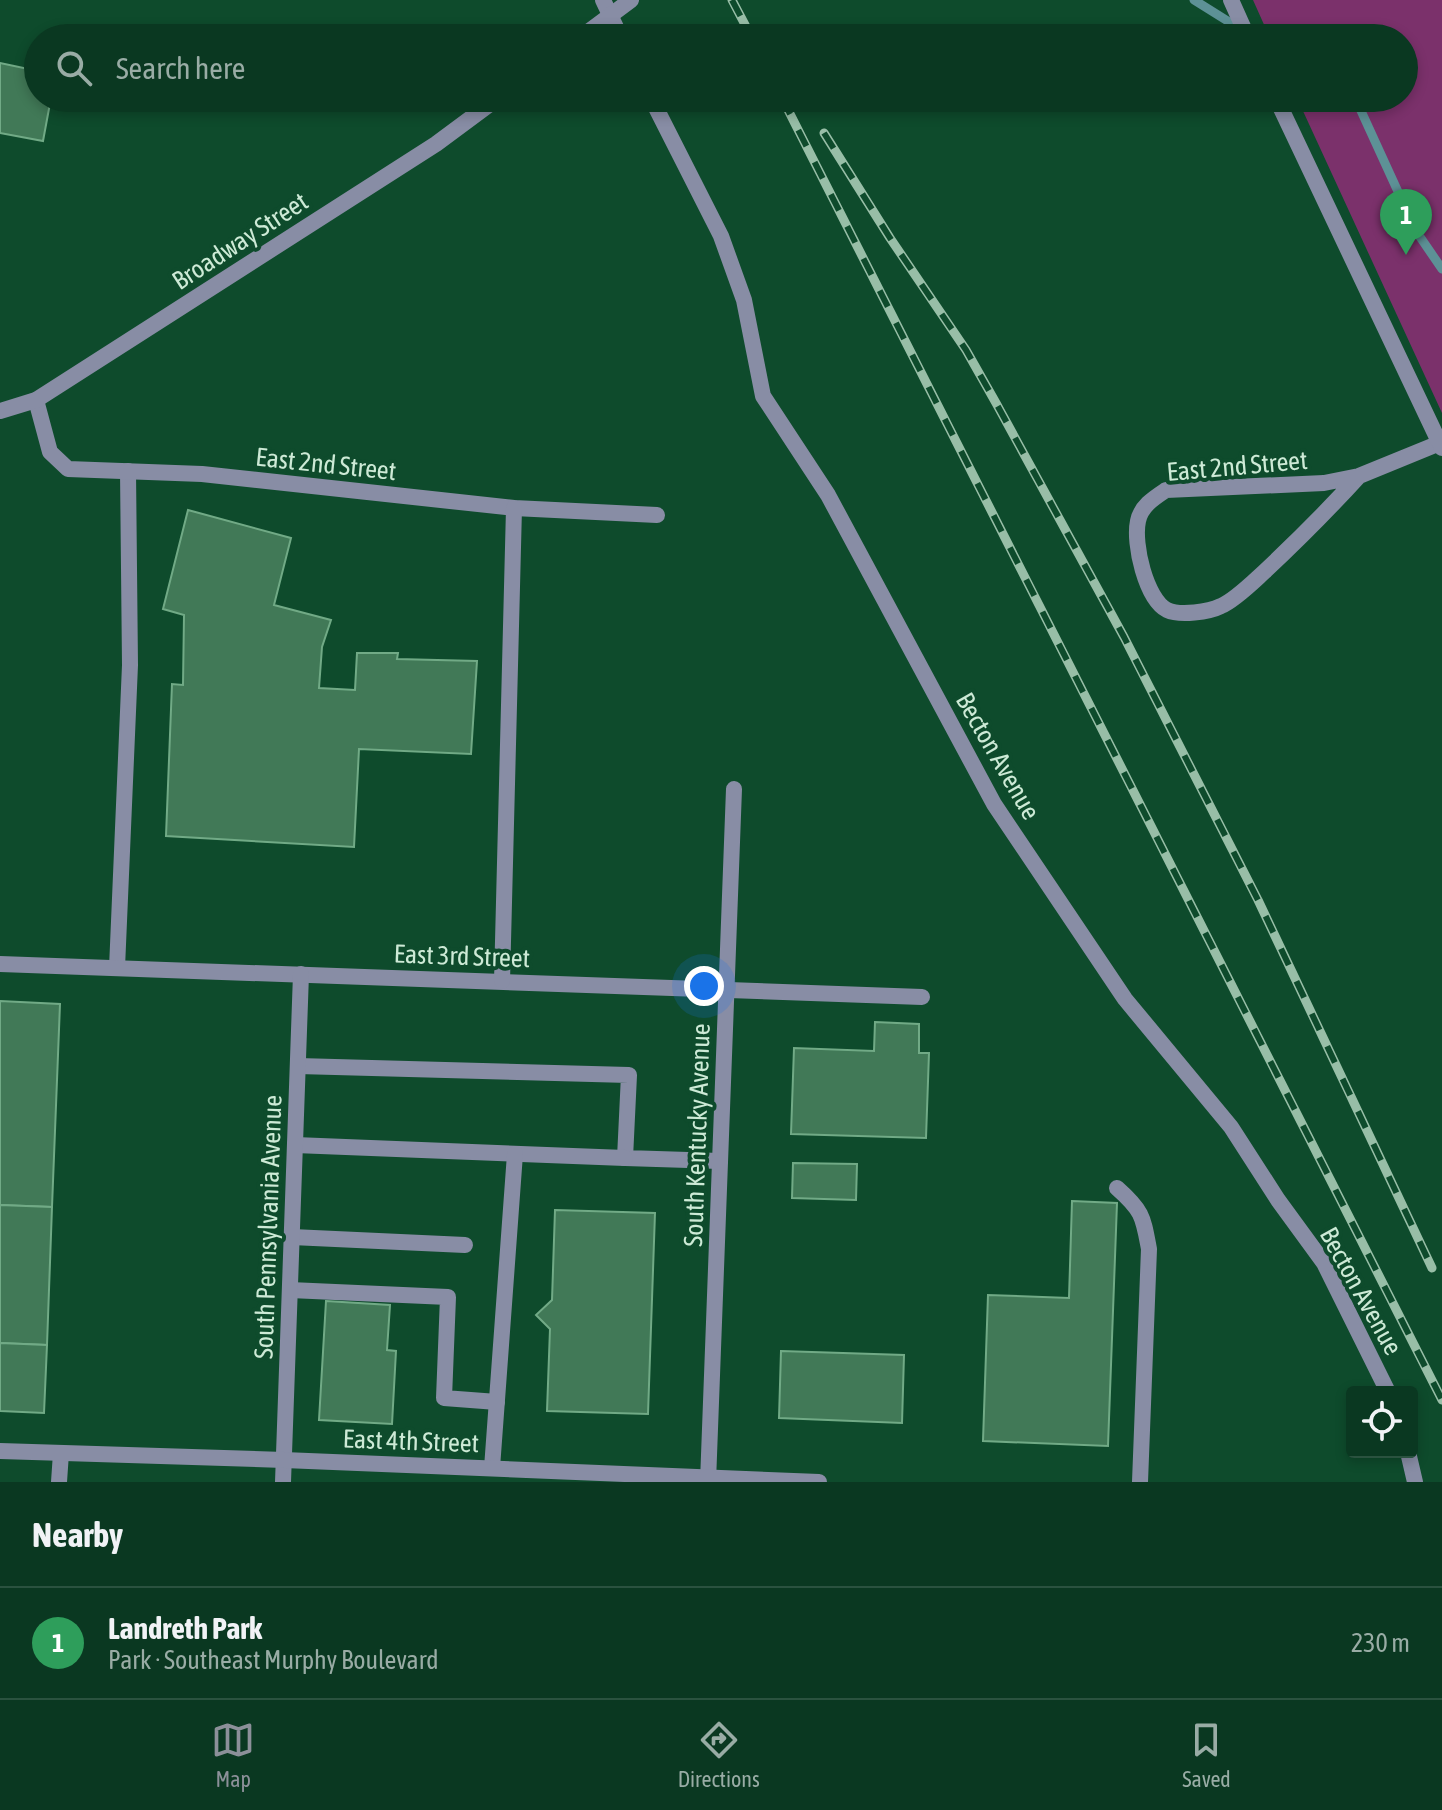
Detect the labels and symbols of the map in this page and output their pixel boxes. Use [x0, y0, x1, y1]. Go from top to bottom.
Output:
street label: Broadway Street [167, 186, 313, 296]
pin: 1 [1380, 189, 1432, 255]
street label: East 2nd Street [254, 442, 398, 486]
street label: East 2nd Street [1165, 445, 1309, 487]
street label: Becton Avenue [950, 687, 1046, 825]
street label: East 3rd Street [393, 939, 531, 973]
your location [684, 966, 724, 1006]
street label: South Kentucky Avenue [678, 1023, 716, 1247]
street label: South Pennsylvania Avenue [248, 1094, 288, 1360]
street label: Becton Avenue [1314, 1222, 1408, 1360]
street label: East 4th Street [342, 1424, 480, 1458]

